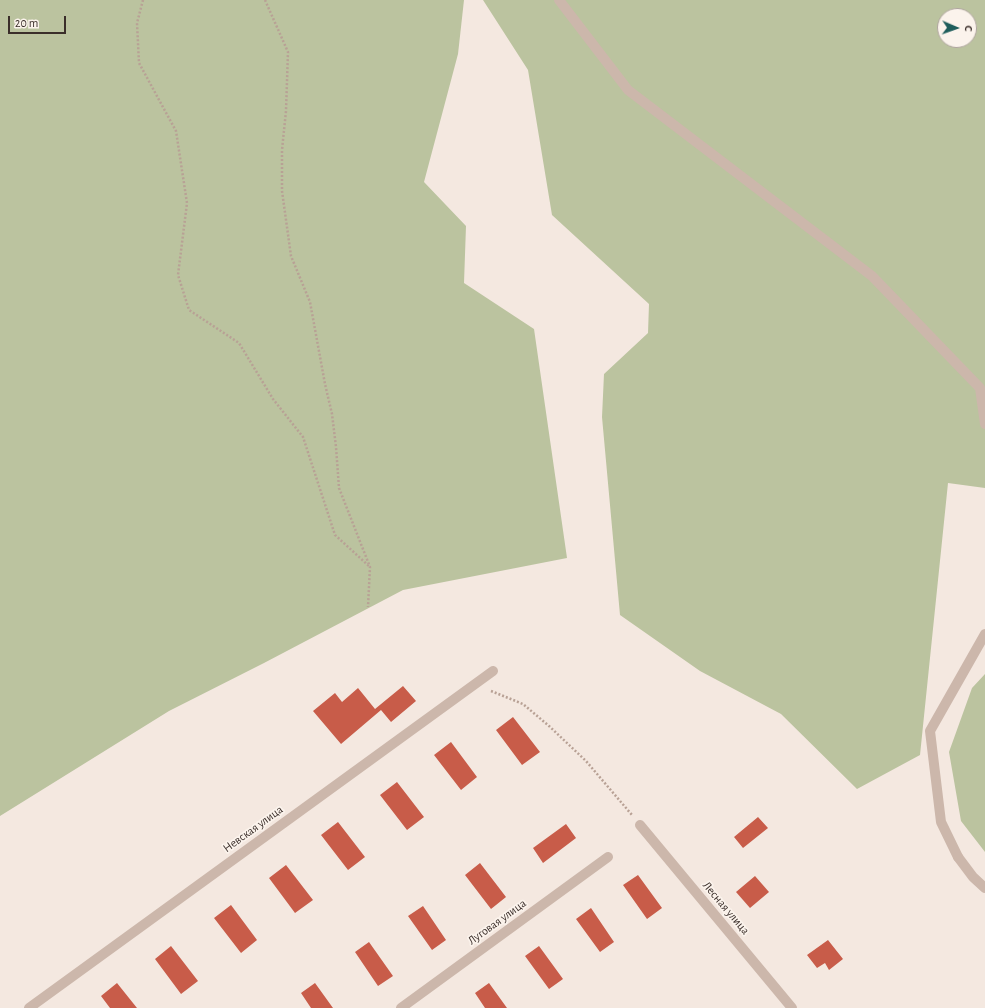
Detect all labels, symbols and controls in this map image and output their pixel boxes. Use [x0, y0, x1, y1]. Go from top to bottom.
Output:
scale bar [10, 8, 68, 34]
north arrow [937, 8, 977, 48]
text: 20 m [15, 17, 38, 29]
text: С [963, 25, 974, 32]
street label: Невская улица [220, 802, 286, 856]
street label: Лесная улица [700, 878, 752, 938]
street label: Луговая улица [465, 896, 529, 948]

